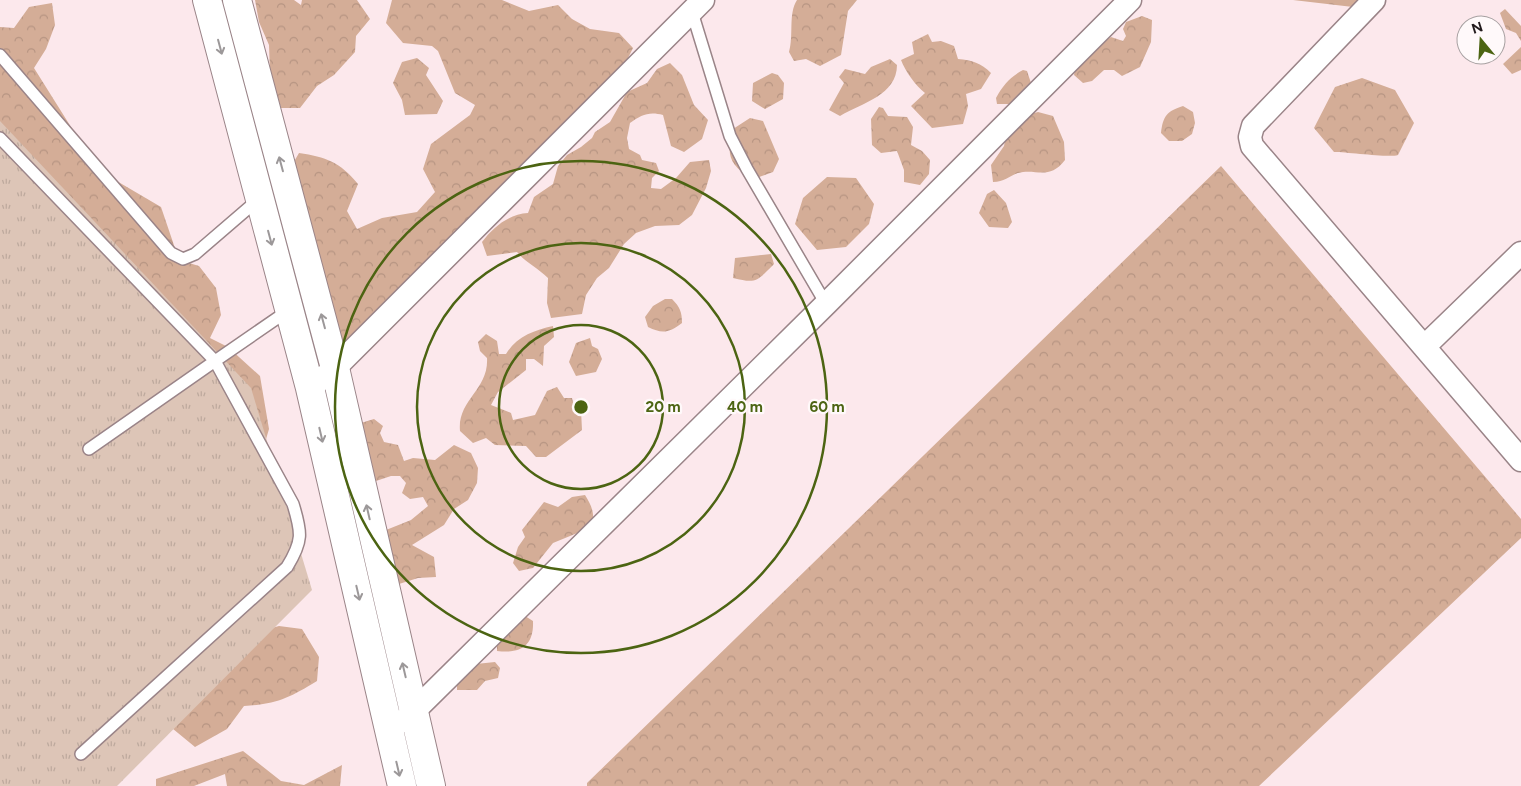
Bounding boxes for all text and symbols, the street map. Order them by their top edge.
north arrow [1456,15,1506,65]
text: N [1469,18,1485,38]
one-way arrow [216,39,225,55]
one-way arrow [276,156,285,172]
one-way arrow [266,230,276,246]
one-way arrow [317,313,327,329]
centre of rings [572,398,590,416]
text: 20 m [645,398,681,416]
text: 40 m [727,398,763,416]
text: 60 m [809,398,845,416]
one-way arrow [317,427,326,443]
one-way arrow [363,504,372,520]
one-way arrow [354,585,363,601]
one-way arrow [399,663,408,679]
one-way arrow [394,760,403,776]

